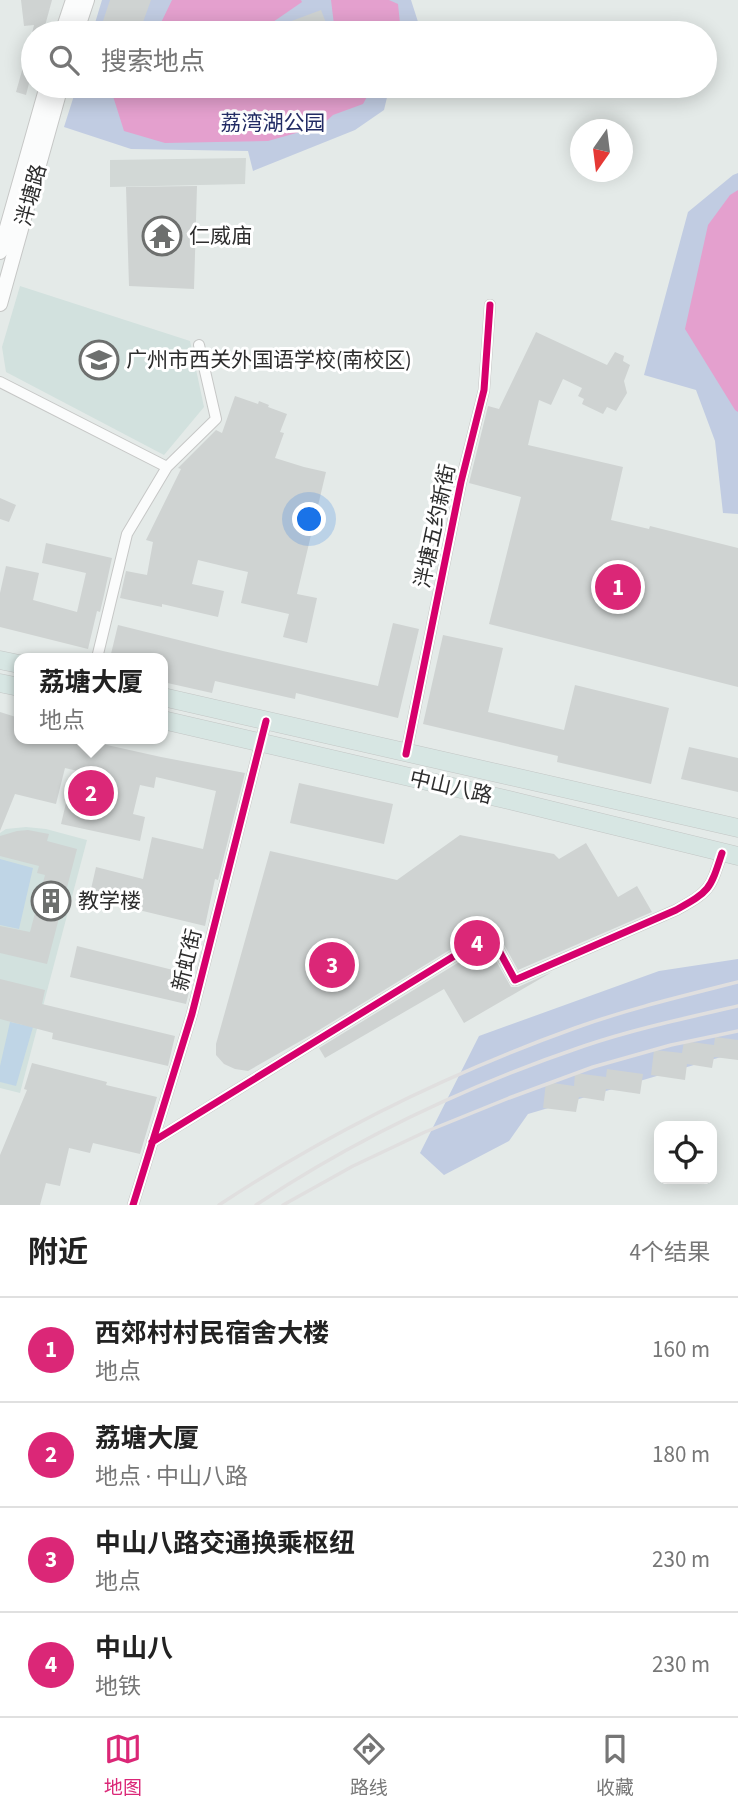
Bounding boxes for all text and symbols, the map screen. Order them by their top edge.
search box [21,21,717,98]
icon: search [45,41,83,79]
text: 搜索地点 [101,43,205,80]
park label: 荔湾湖公园 [221,108,326,138]
north arrow [570,119,633,182]
street label: 泮塘路 [8,161,54,229]
temple icon: 仁威庙 [141,215,183,257]
place label: 仁威庙 [189,221,252,251]
school or university icon: 广州市西关外国语学校(南校区) [78,339,120,381]
place label: 广州市西关外国语学校(南校区) [126,345,412,375]
street label: 泮塘五约新街 [407,461,463,591]
your location [292,502,326,536]
pin: 1 [595,561,641,613]
popup [14,653,168,744]
text: 荔塘大厦 [39,664,143,701]
text: 地点 [39,704,85,737]
street label: 中山八路 [407,763,495,811]
pin: 2 [68,767,114,819]
building icon: 教学楼 [30,880,72,922]
place label: 教学楼 [78,886,141,916]
pin: 4 [454,917,500,969]
street label: 新虹街 [165,926,209,994]
pin: 3 [309,939,355,991]
map controls [654,1121,717,1184]
button: locate [654,1121,717,1184]
text: 附近 [28,1231,88,1274]
text: 4个结果 [630,1236,710,1269]
text: 西郊村村民宿舍大楼 [95,1315,329,1352]
text: 1 [45,1333,57,1366]
text: 160 m [652,1333,710,1366]
text: 地点 [95,1355,141,1388]
text: 荔塘大厦 [95,1420,199,1457]
text: 2 [45,1438,57,1471]
text: 180 m [652,1438,710,1471]
text: 地点 · 中山八路 [95,1460,248,1493]
text: 中山八路交通换乘枢纽 [95,1525,355,1562]
text: 3 [45,1543,57,1576]
text: 230 m [652,1543,710,1576]
text: 地点 [95,1565,141,1598]
text: 中山八 [95,1630,173,1667]
text: 4 [45,1648,57,1681]
text: 230 m [652,1648,710,1681]
text: 地铁 [95,1670,141,1703]
tab: 地图 [104,1730,142,1802]
tab: 路线 [350,1730,388,1802]
tab: 收藏 [596,1730,634,1802]

